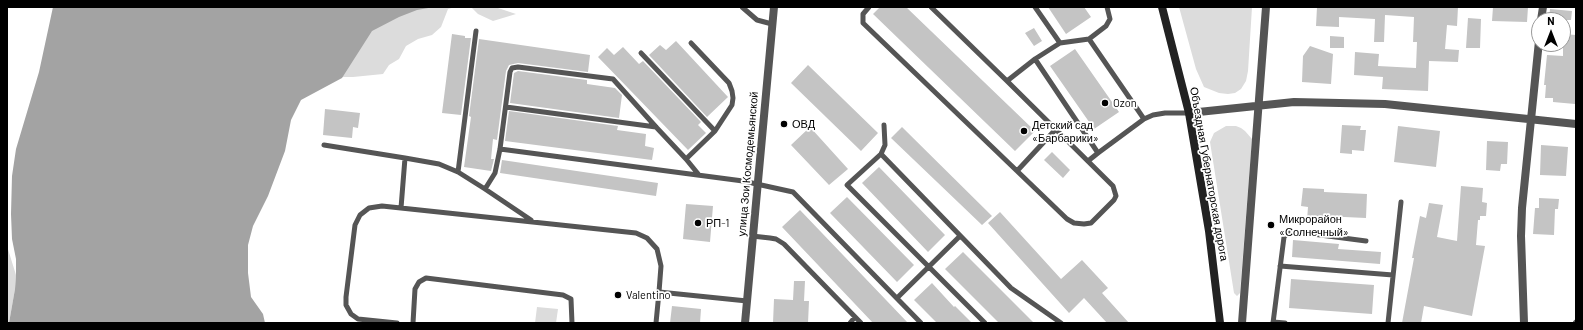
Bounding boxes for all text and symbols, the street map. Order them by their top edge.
north arrow [1531,12,1571,52]
text: N [1547,14,1555,27]
street label: Объездная Губернаторская дорога [1187,86,1231,262]
street label: улица Зои Космодемьянской [735,91,761,237]
place label: Ozon [1113,96,1137,110]
marker: Ozon [1100,98,1110,108]
place label: ОВД [792,117,815,131]
place label: Детский сад «Барбарики» [1032,118,1099,144]
marker: ОВД [779,119,789,129]
marker: Детский сад «Барбарики» [1019,126,1029,136]
place label: Микрорайон «Солнечный» [1279,212,1349,238]
place label: РП-1 [706,216,729,230]
marker: РП-1 [693,218,703,228]
marker: Микрорайон «Солнечный» [1266,220,1276,230]
place label: Valentino [626,288,671,302]
marker: Valentino [613,290,623,300]

